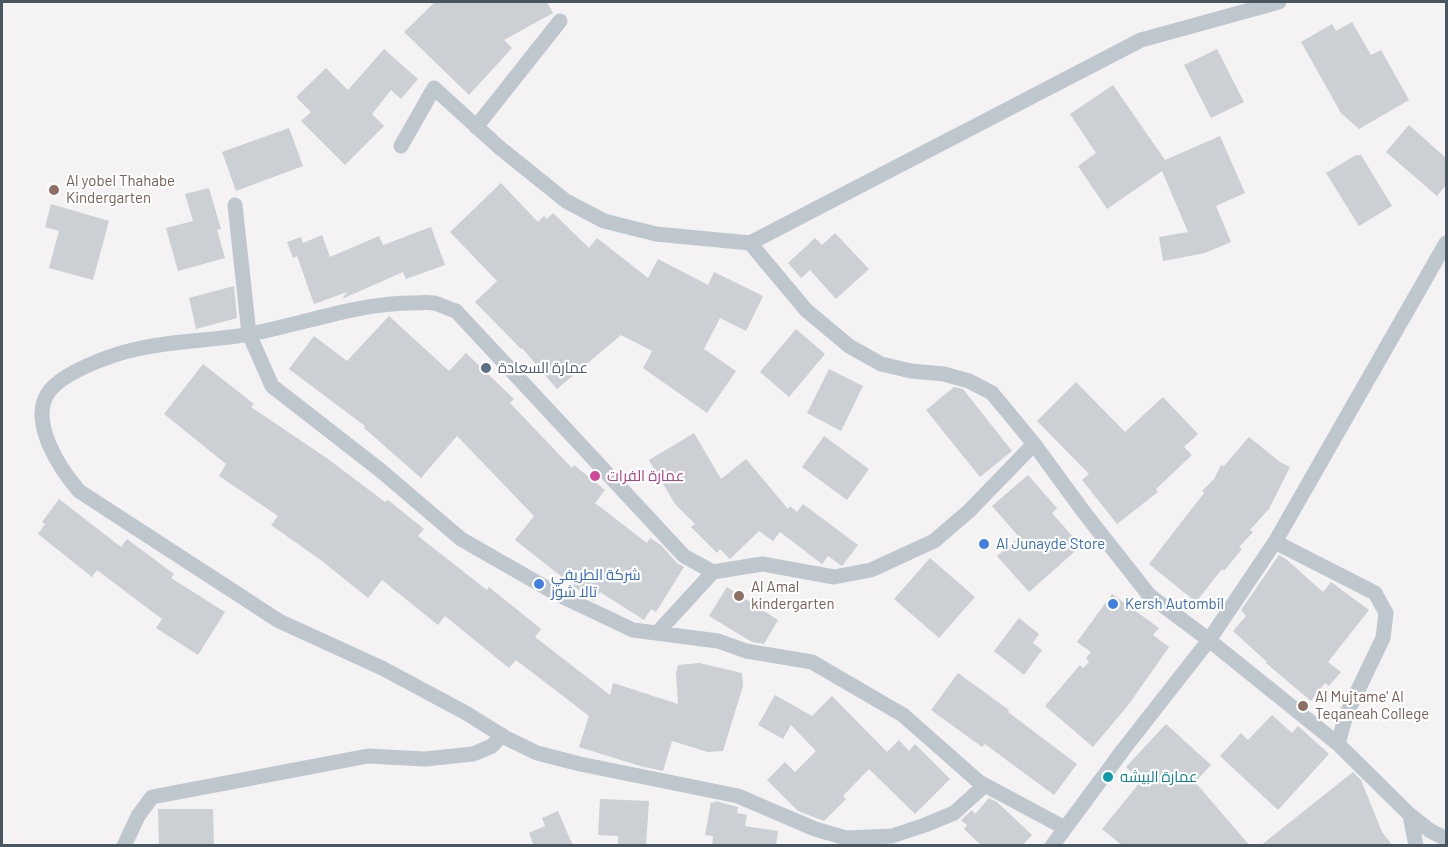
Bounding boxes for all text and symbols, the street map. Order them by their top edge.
place label: Al yobel Thahabe Kindergarten [66,171,175,206]
marker: Al yobel Thahabe Kindergarten [47,183,61,197]
place label: عمارة السعادة [498,358,588,377]
marker: عمارة السعادة [479,361,493,375]
place label: عمارة الفرات [607,466,684,485]
marker: عمارة الفرات [588,469,602,483]
place label: Al Junayde Store [996,534,1105,552]
marker: Al Junayde Store [977,537,991,551]
place label: شركة الطريفي تالا شوز [550,565,641,601]
marker: شركة الطريفي تالا شوز [532,577,546,591]
place label: Al Amal kindergarten [751,577,834,612]
marker: Al Amal kindergarten [732,589,746,603]
place label: Kersh Autombil [1125,594,1224,612]
marker: Kersh Autombil [1106,597,1120,611]
place label: Al Mujtame' Al Teqaneah College [1315,687,1429,722]
marker: Al Mujtame' Al Teqaneah College [1296,699,1310,713]
place label: عمارة البيشه [1120,767,1198,786]
marker: عمارة البيشه [1101,770,1115,784]

